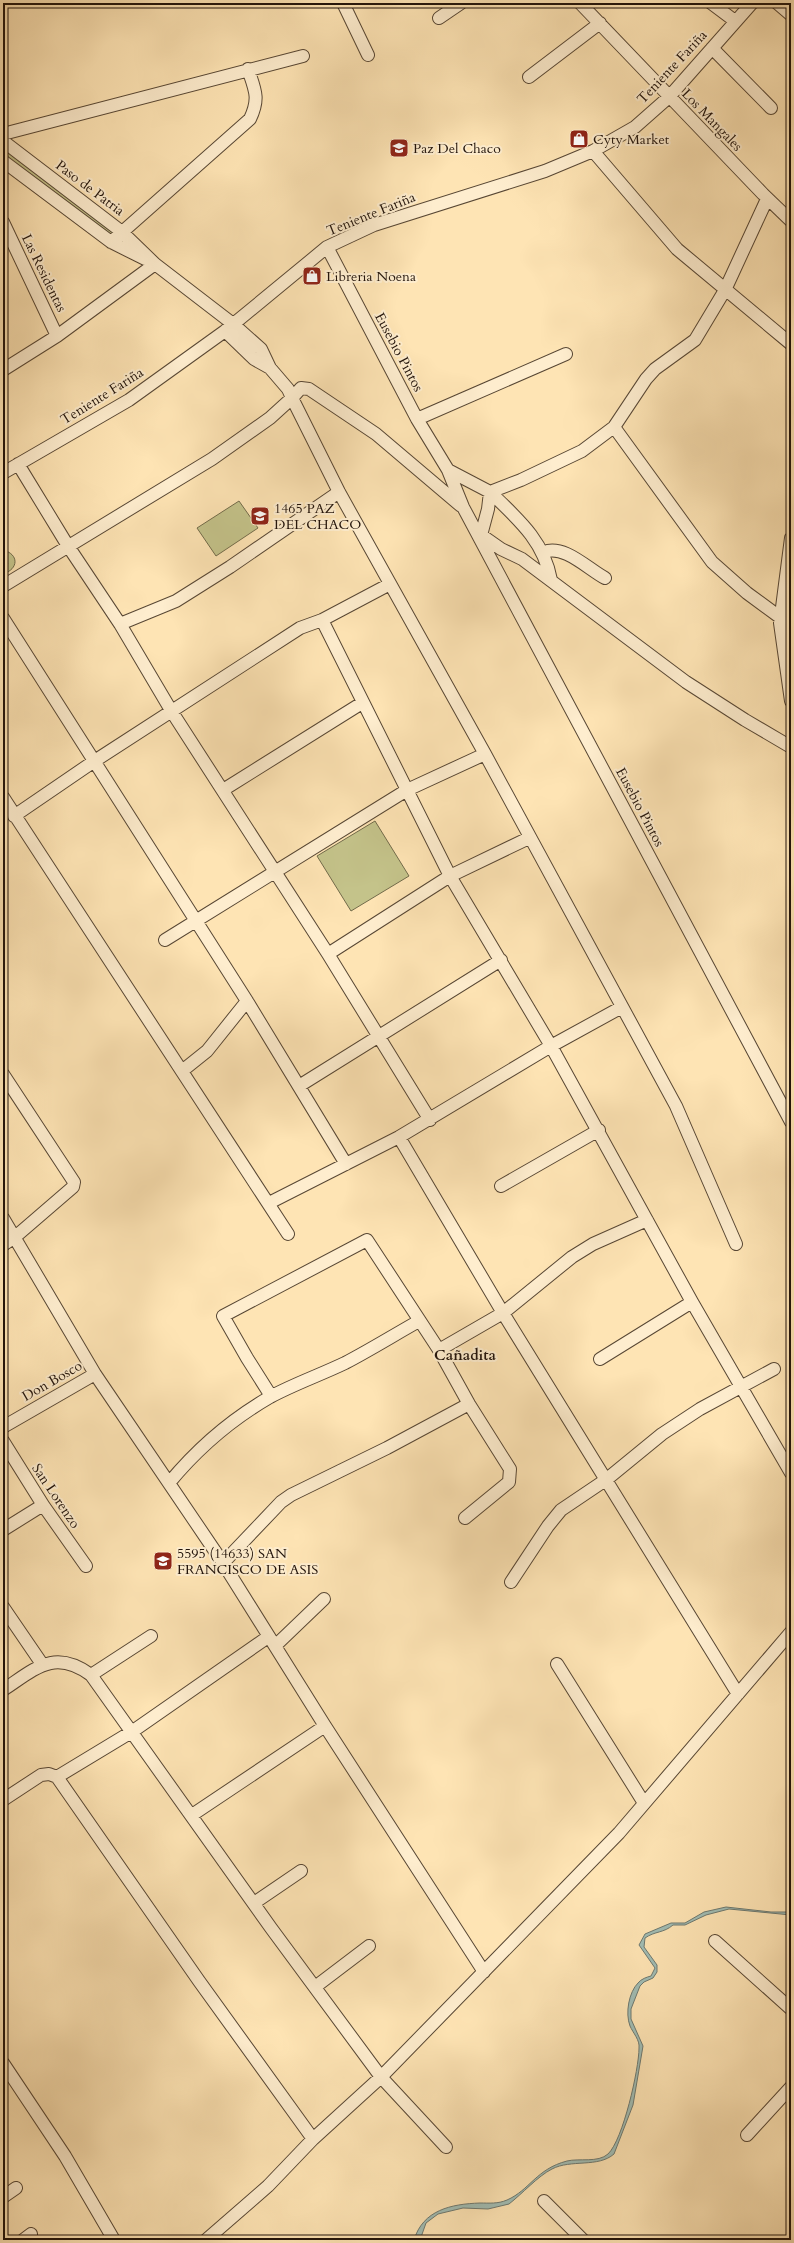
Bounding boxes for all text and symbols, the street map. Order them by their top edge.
street label: Teniente Fariña [633,26,711,108]
street label: Los Mangales [677,85,747,156]
shop icon: Cyty Market [568,128,590,150]
place label: Cyty Market [593,130,670,149]
school or university icon: Paz Del Chaco [388,137,410,159]
place label: Paz Del Chaco [413,139,501,158]
street label: Paso de Patria [52,156,128,220]
street label: Teniente Fariña [324,188,418,240]
street label: Las Residentas [17,231,71,315]
shop icon: Libreria Noena [301,265,323,287]
place label: Libreria Noena [326,267,416,286]
street label: Eusebio Pintos [370,309,428,395]
street label: Teniente Fariña [57,363,147,429]
place label: 1465 PAZ DEL CHACO [274,499,361,534]
school or university icon: 1465 PAZ DEL CHACO [249,505,271,527]
street label: Eusebio Pintos [611,764,669,850]
district label: Cañadita [434,1345,496,1365]
street label: Don Bosco [19,1356,86,1406]
street label: San Lorenzo [27,1460,85,1532]
place label: 5595 (14633) SAN FRANCISCO DE ASIS [177,1544,318,1579]
school or university icon: 5595 (14633) SAN FRANCISCO DE ASIS [152,1550,174,1572]

